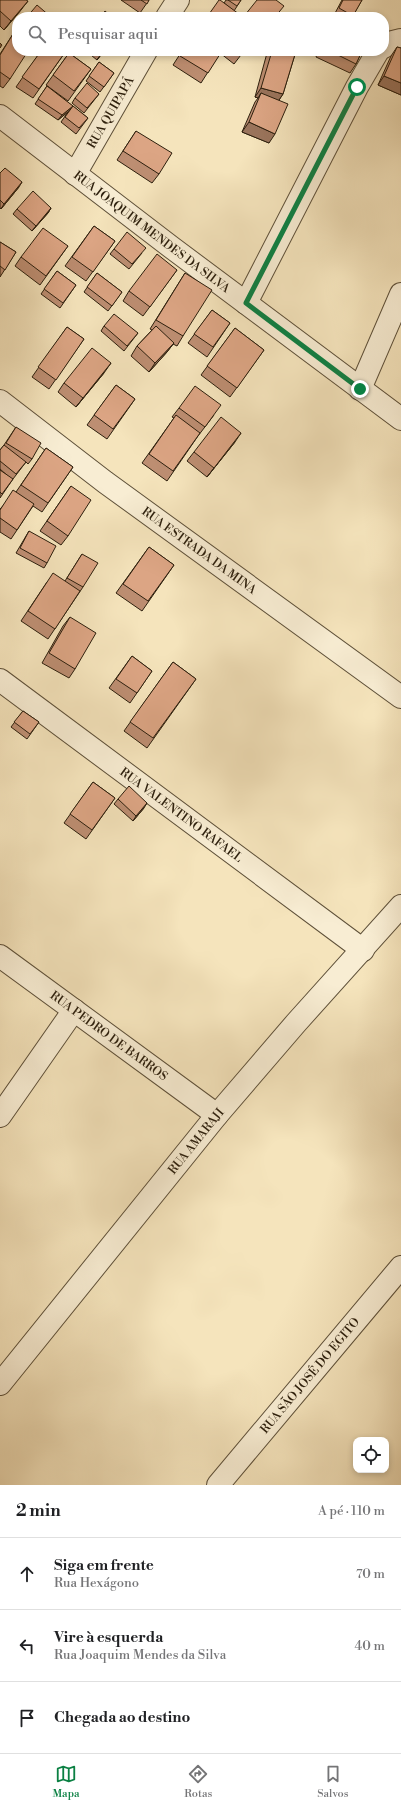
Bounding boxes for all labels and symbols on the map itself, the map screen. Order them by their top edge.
street label: RUA QUIPAPÁ [84,72,137,151]
route start [348,78,366,96]
street label: RUA JOAQUIM MENDES DA SILVA [71,168,234,297]
route end [351,380,369,398]
street label: RUA ESTRADA DA MINA [139,504,260,598]
street label: RUA VALENTINO RAFAEL [117,764,246,865]
street label: RUA PEDRO DE BARROS [47,988,171,1084]
street label: RUA AMARAJI [165,1105,227,1177]
street label: RUA SÃO JOSÉ DO EGITO [257,1314,363,1436]

